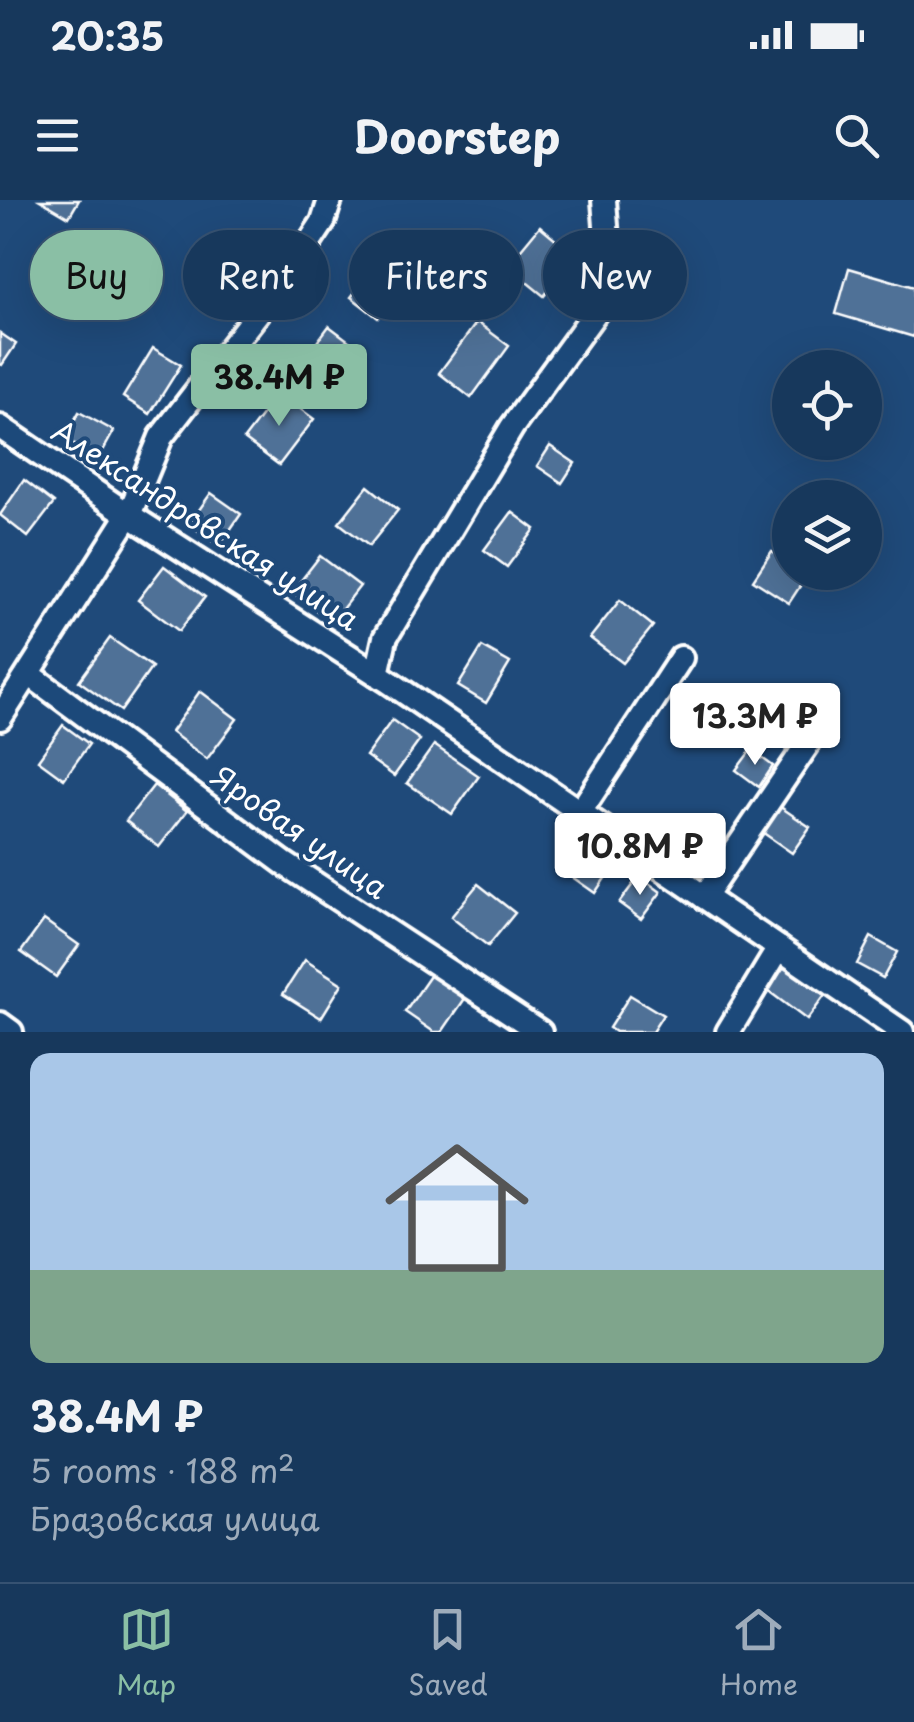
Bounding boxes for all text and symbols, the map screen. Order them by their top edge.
text: 20:35 [50,7,165,64]
text: Doorstep [354,101,560,169]
icon: menu [30,108,85,163]
icon: search [829,108,884,163]
chip: Buy [30,230,163,320]
chip: Rent [183,230,329,320]
chip: Filters [349,230,523,320]
chip: New [543,230,687,320]
pin: 38.4M ₽ [187,344,371,429]
map controls [772,350,882,590]
button: locate [772,350,882,460]
text: 38.4M ₽ [213,352,345,400]
street label: Александровская улица [44,407,369,640]
button: layers [772,480,882,590]
pin: 13.3M ₽ [663,683,847,768]
text: 13.3M ₽ [692,691,818,739]
street label: Яровая улица [203,753,398,909]
pin: 10.8M ₽ [548,813,732,898]
text: 10.8M ₽ [577,821,703,869]
icon: home [367,1118,547,1298]
text: 38.4M ₽ [30,1383,203,1446]
text: 5 rooms · 188 m² [30,1446,295,1494]
text: Бразовская улица [30,1494,320,1542]
tab: Map [116,1602,176,1705]
tab: Saved [408,1602,488,1705]
tab: Home [720,1602,798,1705]

